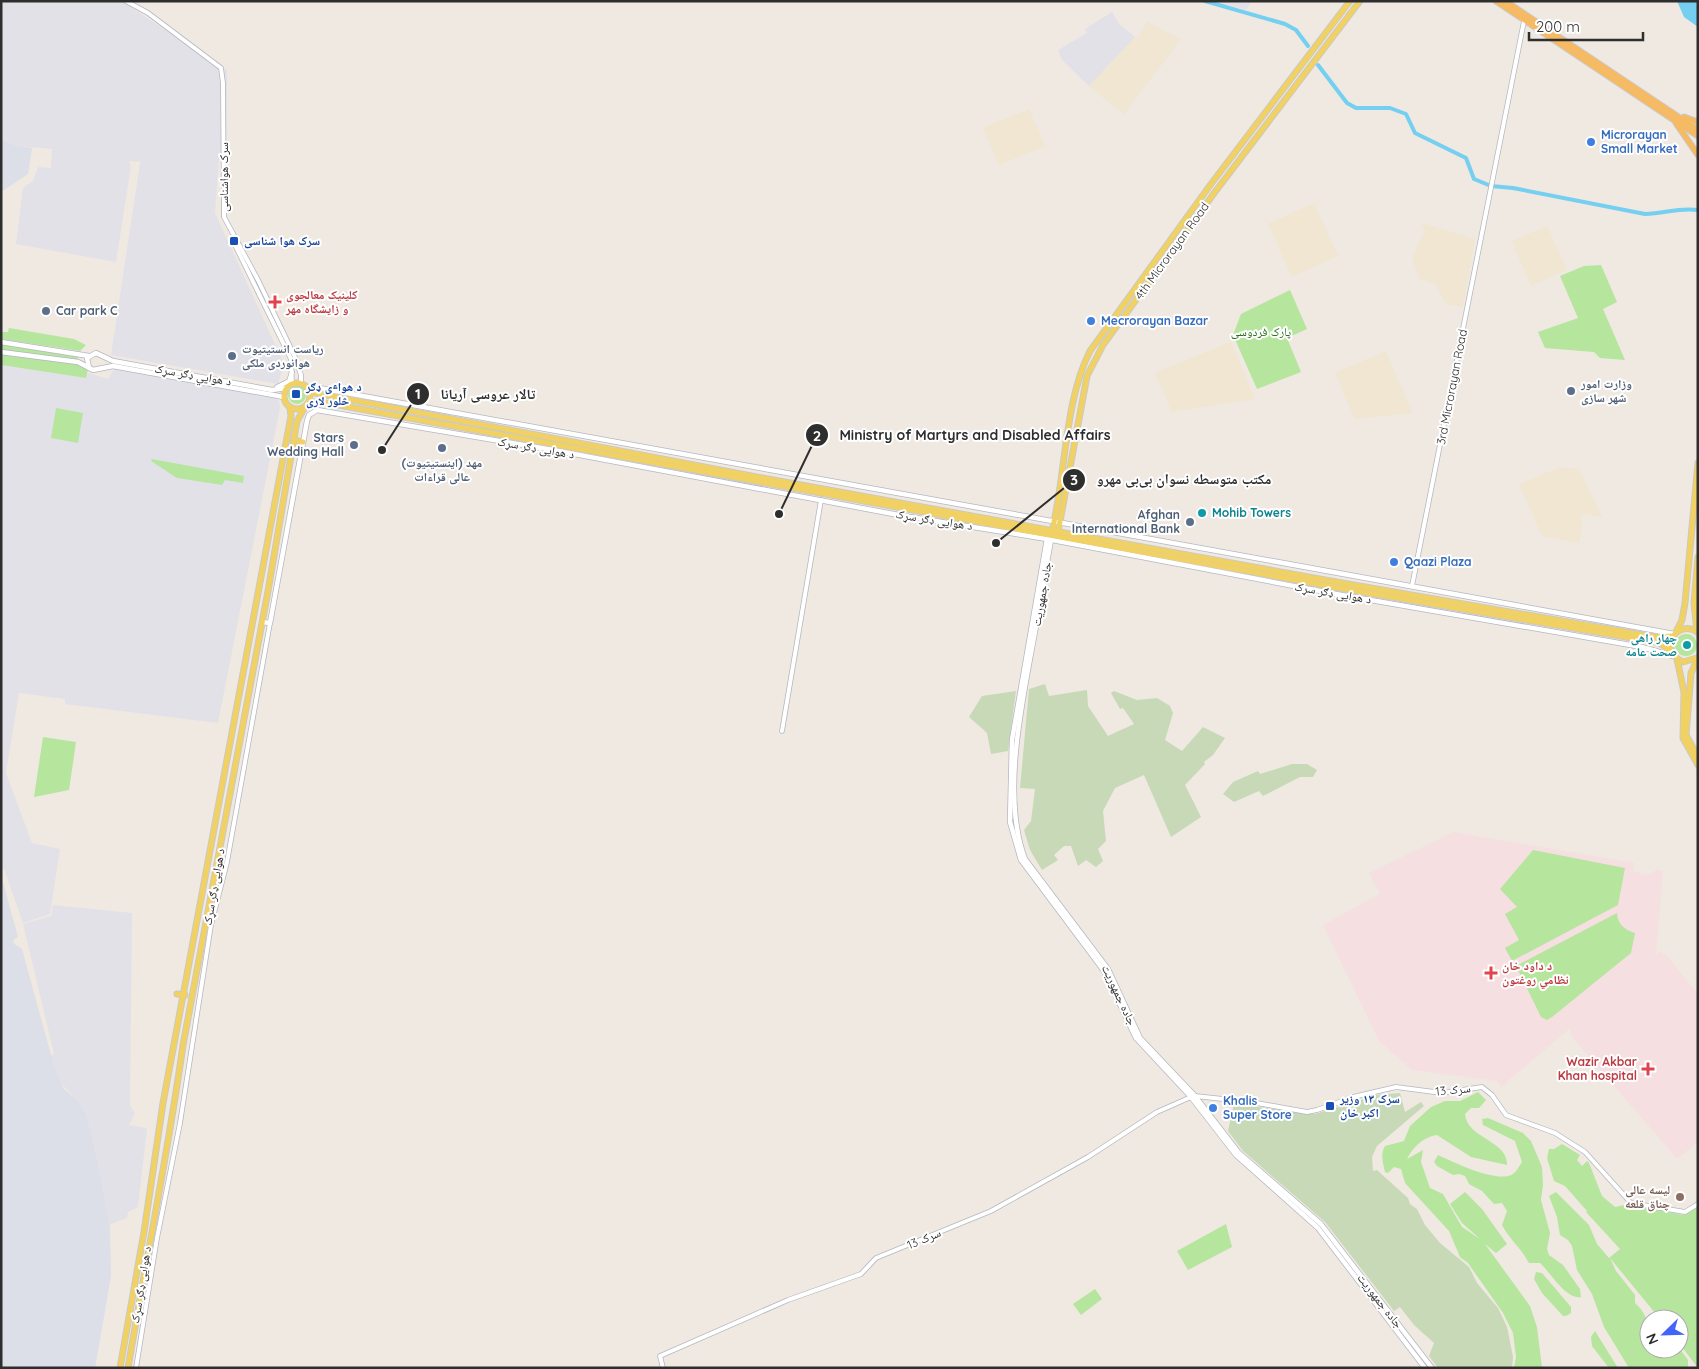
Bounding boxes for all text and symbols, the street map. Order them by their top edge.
scale bar [1529,10,1643,42]
text: 200 m [1536,17,1580,36]
place label: Microrayan Small Market [1601,127,1678,156]
marker: Microrayan Small Market [1585,136,1597,148]
street label: سرک هواشناسی [216,142,231,212]
street label: 4th Microrayan Road [1131,199,1212,302]
place label: سرک هوا شناسی [244,233,320,249]
marker: سرک هوا شناسی [228,235,240,247]
place label: کلینیک معالجوی و زایشگاه مهر [285,287,358,316]
marker: کلینیک معالجوی و زایشگاه مهر [268,295,282,309]
place label: Car park C [56,303,118,318]
marker: Car park C [40,305,52,317]
place label: Mecrorayan Bazar [1101,313,1208,328]
marker: Mecrorayan Bazar [1085,315,1097,327]
park label: پارک فردوسی [1231,324,1292,339]
street label: 3rd Microrayan Road [1433,328,1470,446]
place label: ریاست انستیتیوت هوانوردی ملکی [242,341,324,371]
marker: ریاست انستیتیوت هوانوردی ملکی [226,350,238,362]
street label: د هوايي ډګر سړک [153,360,233,392]
place label: وزارت امور شهر سازی [1580,376,1632,406]
place label: د هواٸ ډګر څلور لارى [305,379,362,409]
callout: تالار عروسی آریانا [405,380,545,409]
text: 1 [415,384,421,403]
text: تالار عروسی آریانا [441,385,536,403]
marker: وزارت امور شهر سازی [1565,385,1577,397]
marker: د هواٸ ډګر څلور لارى [290,388,302,400]
callout: Ministry of Martyrs and Disabled Affairs [804,421,1120,450]
text: 2 [813,426,821,445]
text: Ministry of Martyrs and Disabled Affairs [839,426,1111,444]
place label: Stars Wedding Hall [267,430,344,459]
street label: د هوایی ډګر سړک [496,433,576,462]
marker: Stars Wedding Hall [348,439,360,451]
marker: مهد (اینستیتیوت) عالی قراءات [436,442,448,454]
place label: مهد (اینستیتیوت) عالی قراءات [402,455,483,485]
callout: مکتب متوسطه نسوان بی‌بی مهرو [1062,465,1282,494]
text: 3 [1070,470,1078,489]
text: مکتب متوسطه نسوان بی‌بی مهرو [1097,470,1271,488]
place label: Mohib Towers [1212,505,1291,520]
street label: د هوایی ډګر سړک [894,506,974,534]
place label: Afghan International Bank [1072,507,1180,536]
marker: Mohib Towers [1196,507,1208,519]
marker: Afghan International Bank [1184,516,1196,528]
place label: Qaazi Plaza [1404,554,1472,569]
marker: Qaazi Plaza [1388,556,1400,568]
street label: جاده جمهوریت [1028,560,1055,627]
street label: د هوایی ډګر سړک [1293,578,1373,607]
place label: چهار راهی صحت عامه [1625,630,1677,659]
marker: چهار راهی صحت عامه [1681,639,1693,651]
street label: د هوایی ډګر سړک [199,847,228,927]
place label: د داود خان نظامي روغتون [1502,958,1569,990]
street label: جاده جمهوریت [1099,962,1140,1028]
marker: د داود خان نظامي روغتون [1484,966,1498,980]
place label: Wazir Akbar Khan hospital [1558,1054,1637,1083]
marker: Wazir Akbar Khan hospital [1641,1062,1655,1076]
street label: سرک 13 [1435,1080,1471,1099]
place label: سرک ۱۳ وزیر اکبر خان [1339,1091,1400,1121]
place label: Khalis Super Store [1223,1093,1292,1122]
marker: سرک ۱۳ وزیر اکبر خان [1324,1100,1336,1112]
marker: Khalis Super Store [1207,1102,1219,1114]
place label: لیسه عالی چناق قلعه [1625,1182,1670,1212]
marker: لیسه عالی چناق قلعه [1674,1191,1686,1203]
street label: سرک 13 [905,1225,943,1252]
street label: د هوایی ډګر سړک [127,1245,155,1325]
street label: جاده جمهوریت [1354,1270,1407,1331]
north arrow [1639,1309,1689,1359]
text: N [1642,1331,1662,1347]

